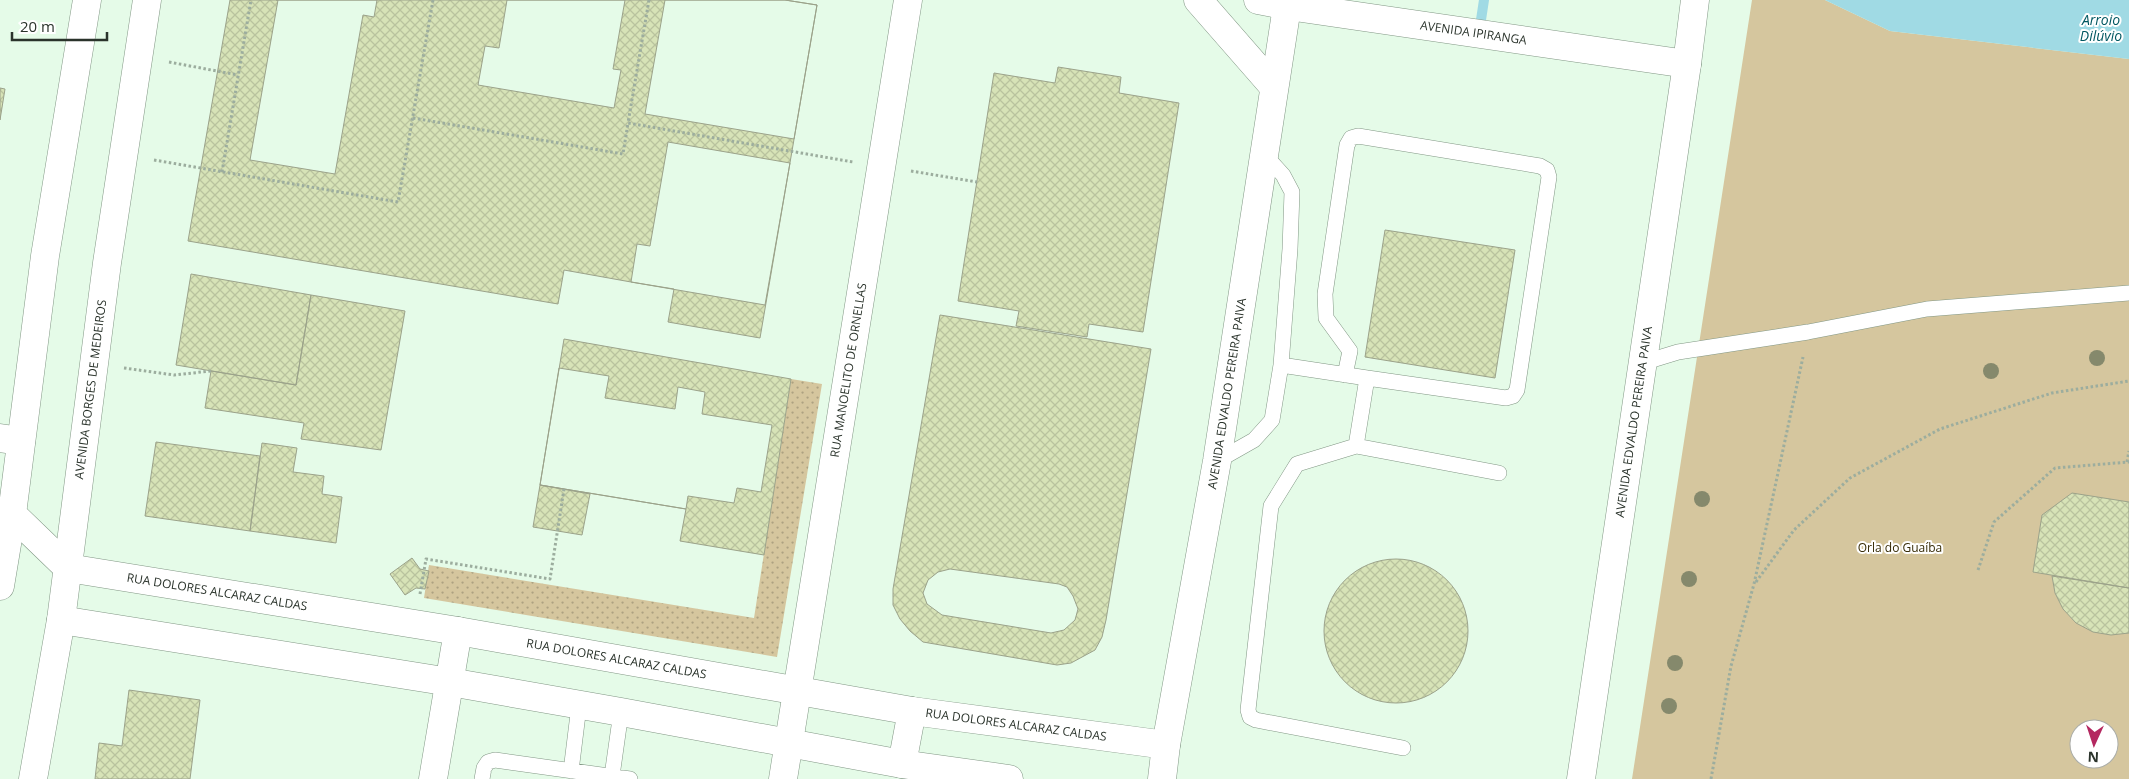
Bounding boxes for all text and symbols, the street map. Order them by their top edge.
scale bar [12,10,108,42]
water label: Arroio Dilúvio [2080,10,2122,45]
text: 20 m [20,16,55,36]
street label: AVENIDA IPIRANGA [1419,16,1528,49]
street label: RUA MANOELITO DE ORNELLAS [826,282,870,459]
street label: AVENIDA EDVALDO PEREIRA PAIVA [1203,296,1250,490]
street label: AVENIDA BORGES DE MEDEIROS [70,298,110,480]
street label: AVENIDA EDVALDO PEREIRA PAIVA [1611,325,1656,519]
park label: Orla do Guaíba [1858,539,1942,556]
street label: RUA DOLORES ALCARAZ CALDAS [126,569,309,615]
street label: RUA DOLORES ALCARAZ CALDAS [525,634,708,683]
street label: RUA DOLORES ALCARAZ CALDAS [924,704,1108,745]
north arrow [2069,719,2119,769]
text: N [2087,748,2099,767]

